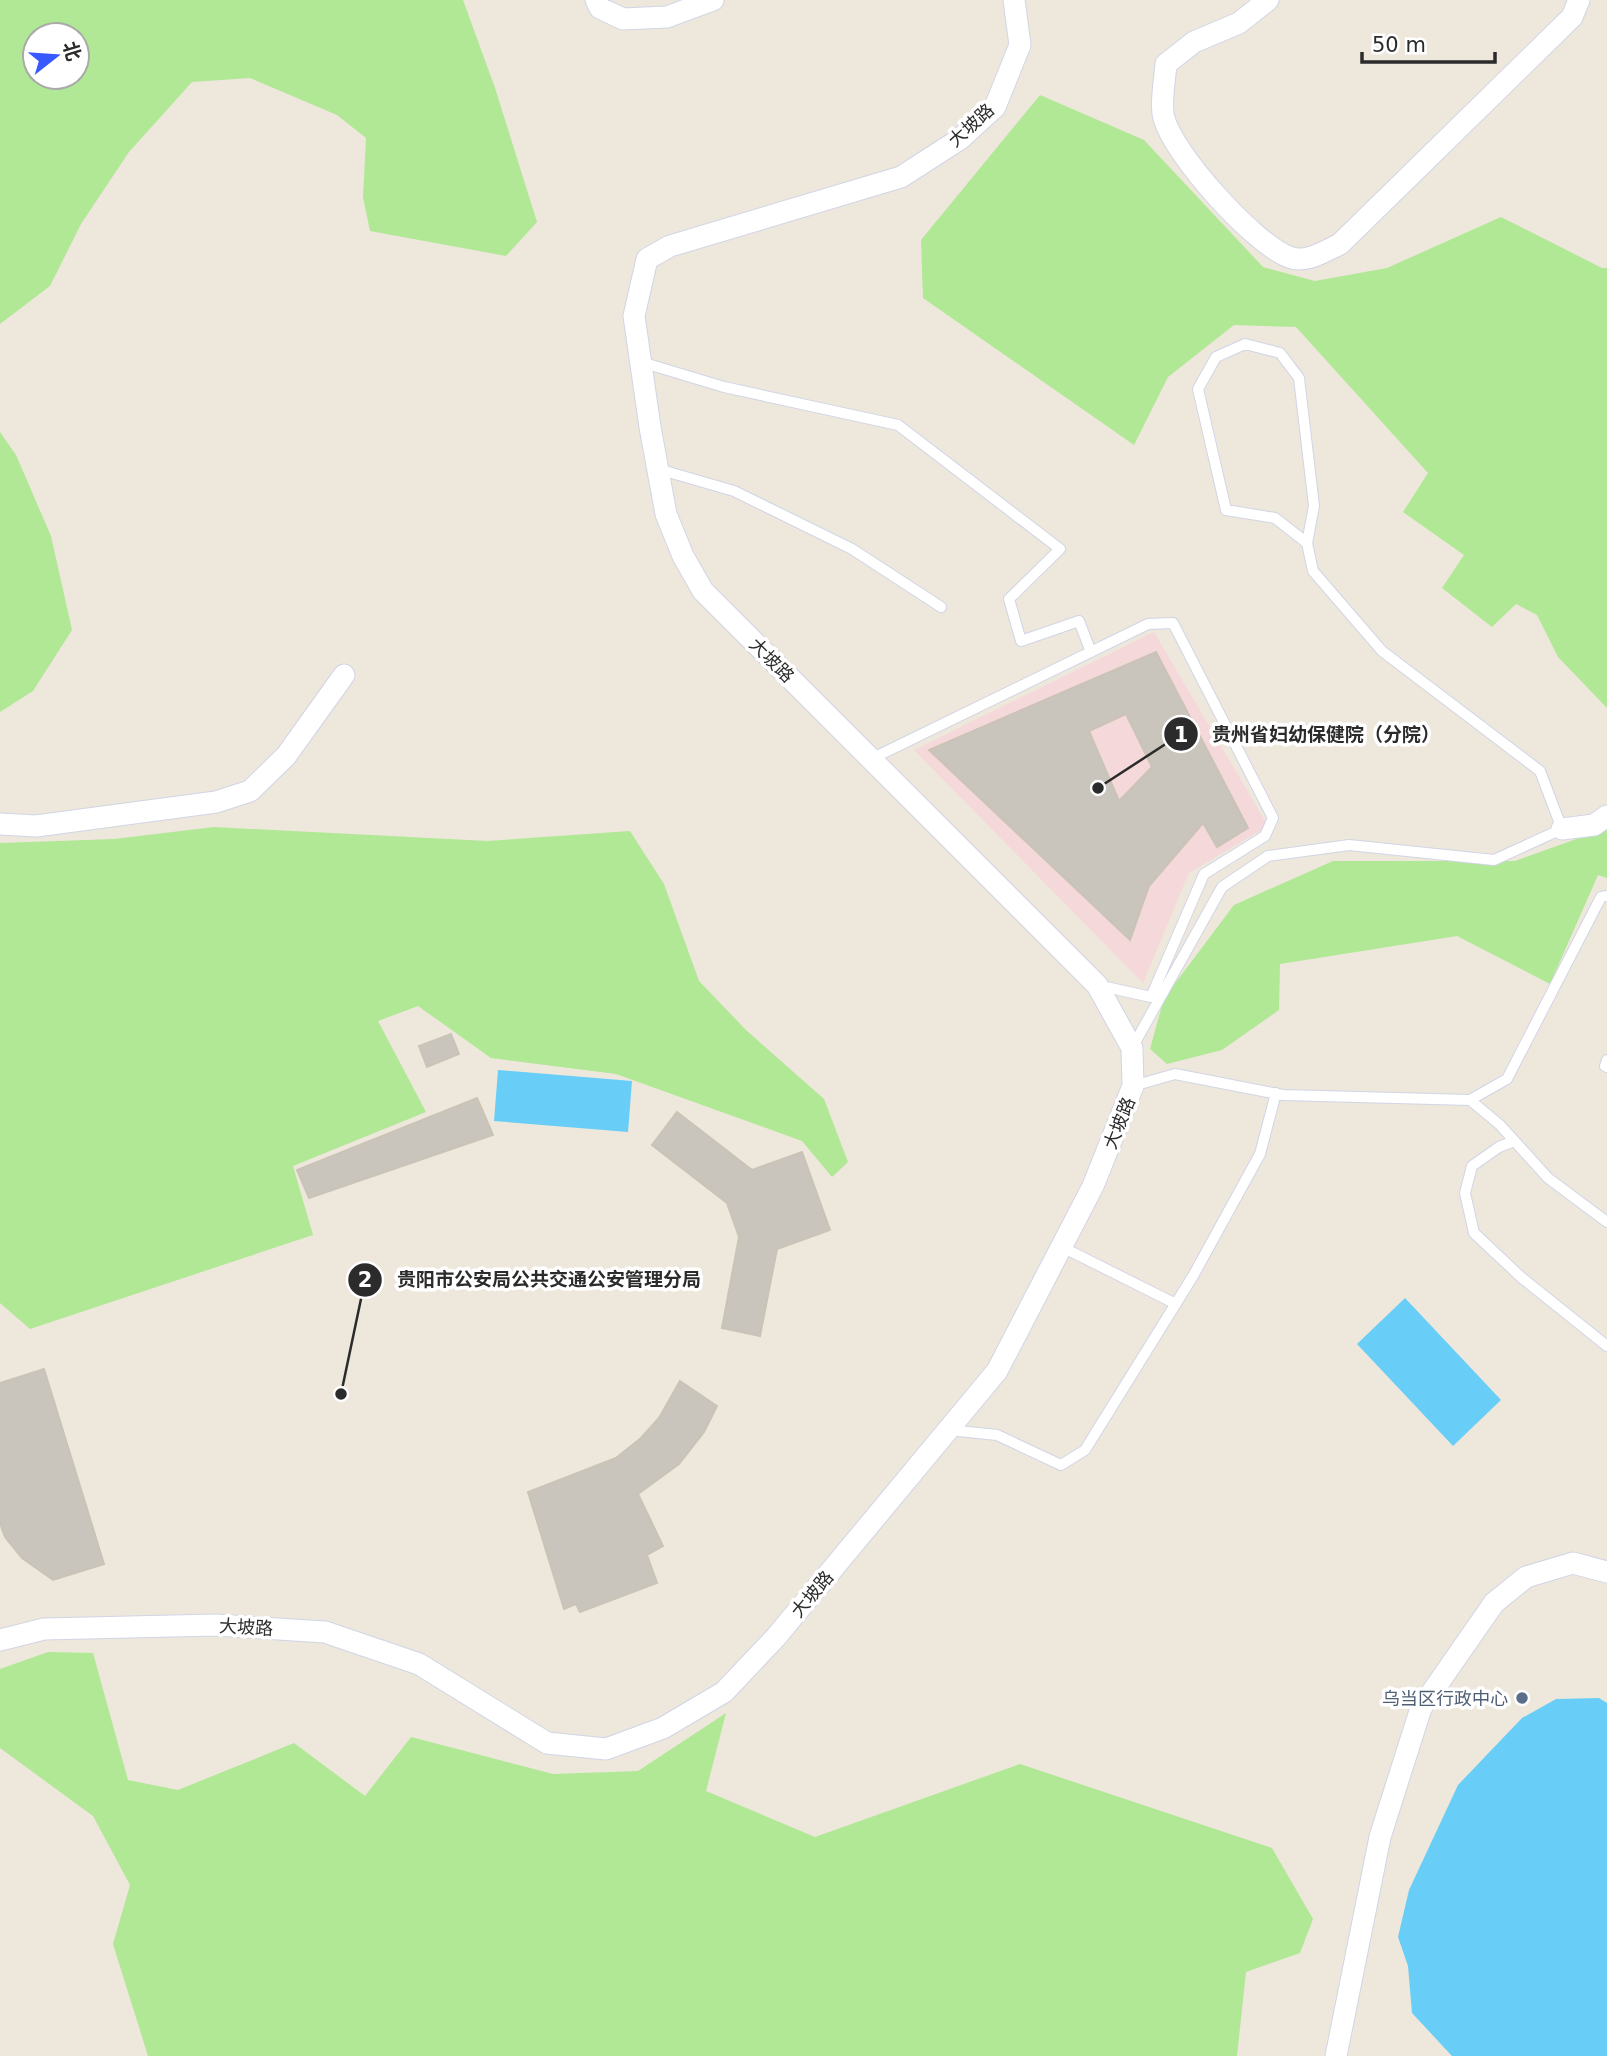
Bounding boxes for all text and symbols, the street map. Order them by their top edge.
north arrow [21,21,91,91]
scale bar [1362,21,1495,65]
text: 50 m [1372,33,1426,57]
text: 北 [59,39,86,63]
street label: 大坡路 [944,99,998,151]
street label: 大坡路 [745,633,799,687]
callout: 贵州省妇幼保健院（分院） [1163,714,1454,754]
text: 1 [1174,723,1188,747]
text: 贵州省妇幼保健院（分院） [1212,723,1440,745]
street label: 大坡路 [1099,1094,1139,1152]
callout: 贵阳市公安局公共交通公安管理分局 [348,1260,715,1300]
text: 2 [358,1268,372,1292]
text: 贵阳市公安局公共交通公安管理分局 [397,1268,701,1290]
street label: 大坡路 [787,1567,837,1621]
street label: 大坡路 [218,1615,274,1639]
place label: 乌当区行政中心 [1382,1688,1508,1709]
marker: 乌当区行政中心 [1514,1690,1530,1706]

